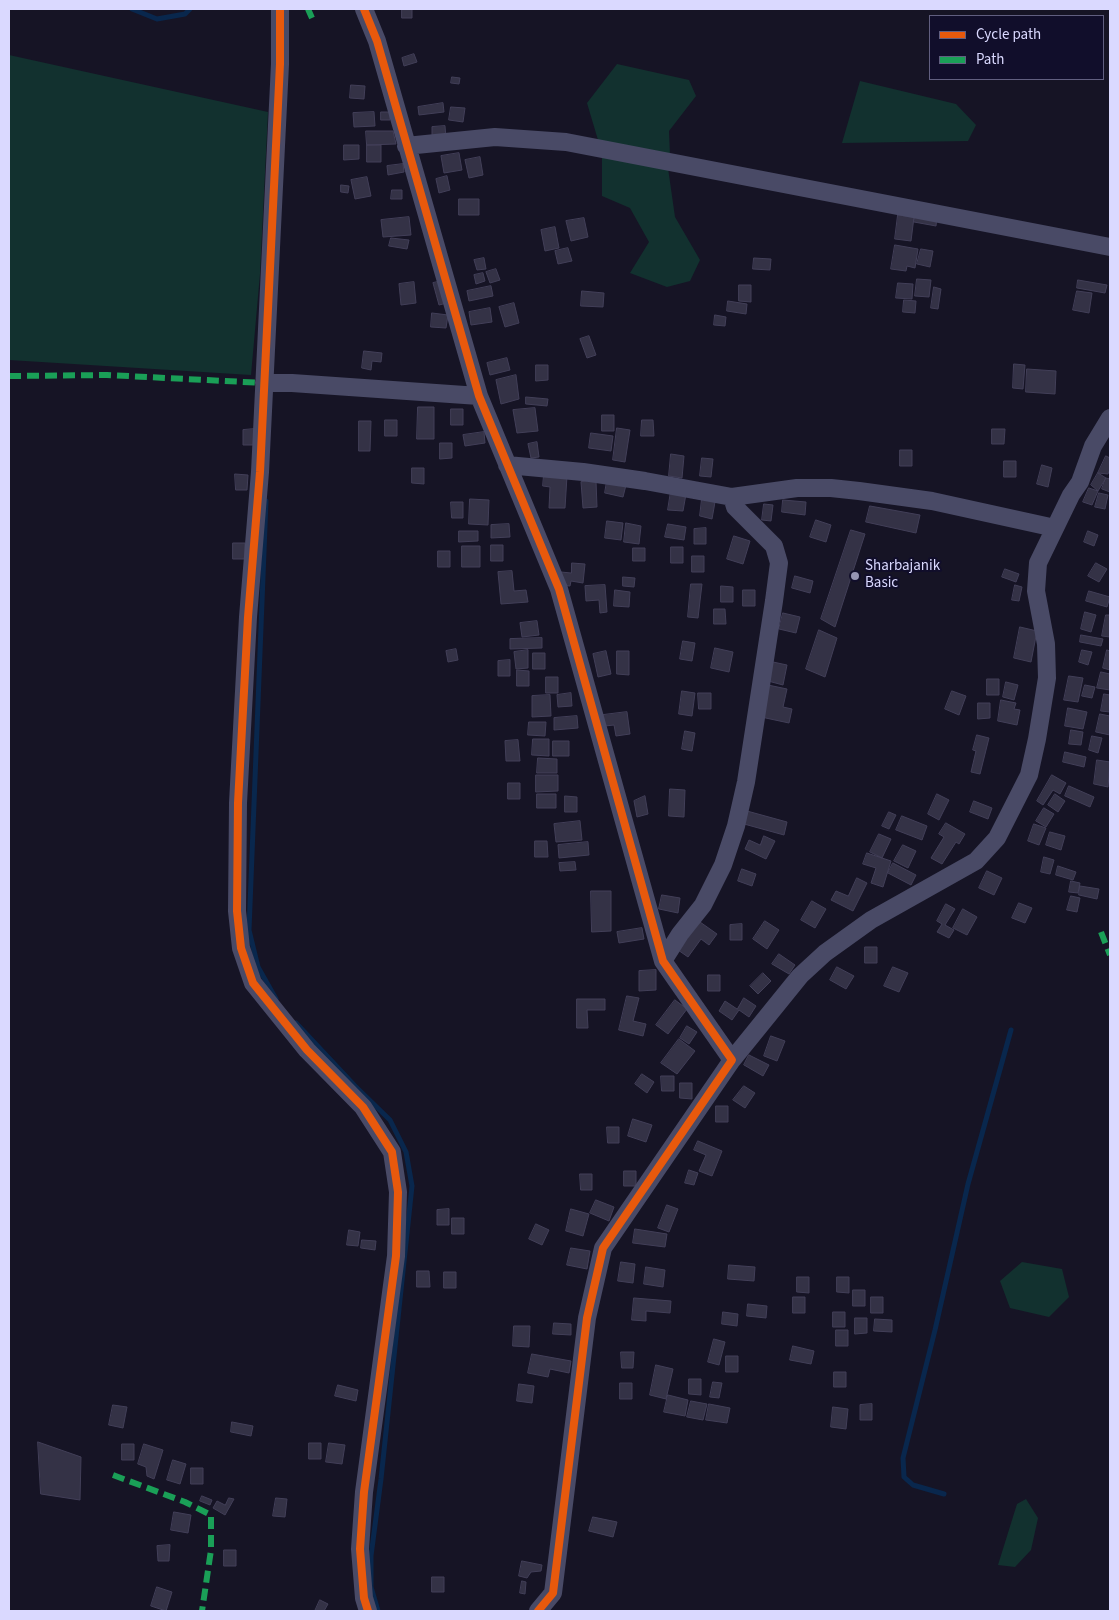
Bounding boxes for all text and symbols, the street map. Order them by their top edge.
legend [929,15,1104,80]
text: Cycle path [976,24,1041,45]
text: Path [976,49,1004,70]
place label: Sharbajanik Basic [865,558,940,593]
marker: Sharbajanik Basic [849,570,861,582]

